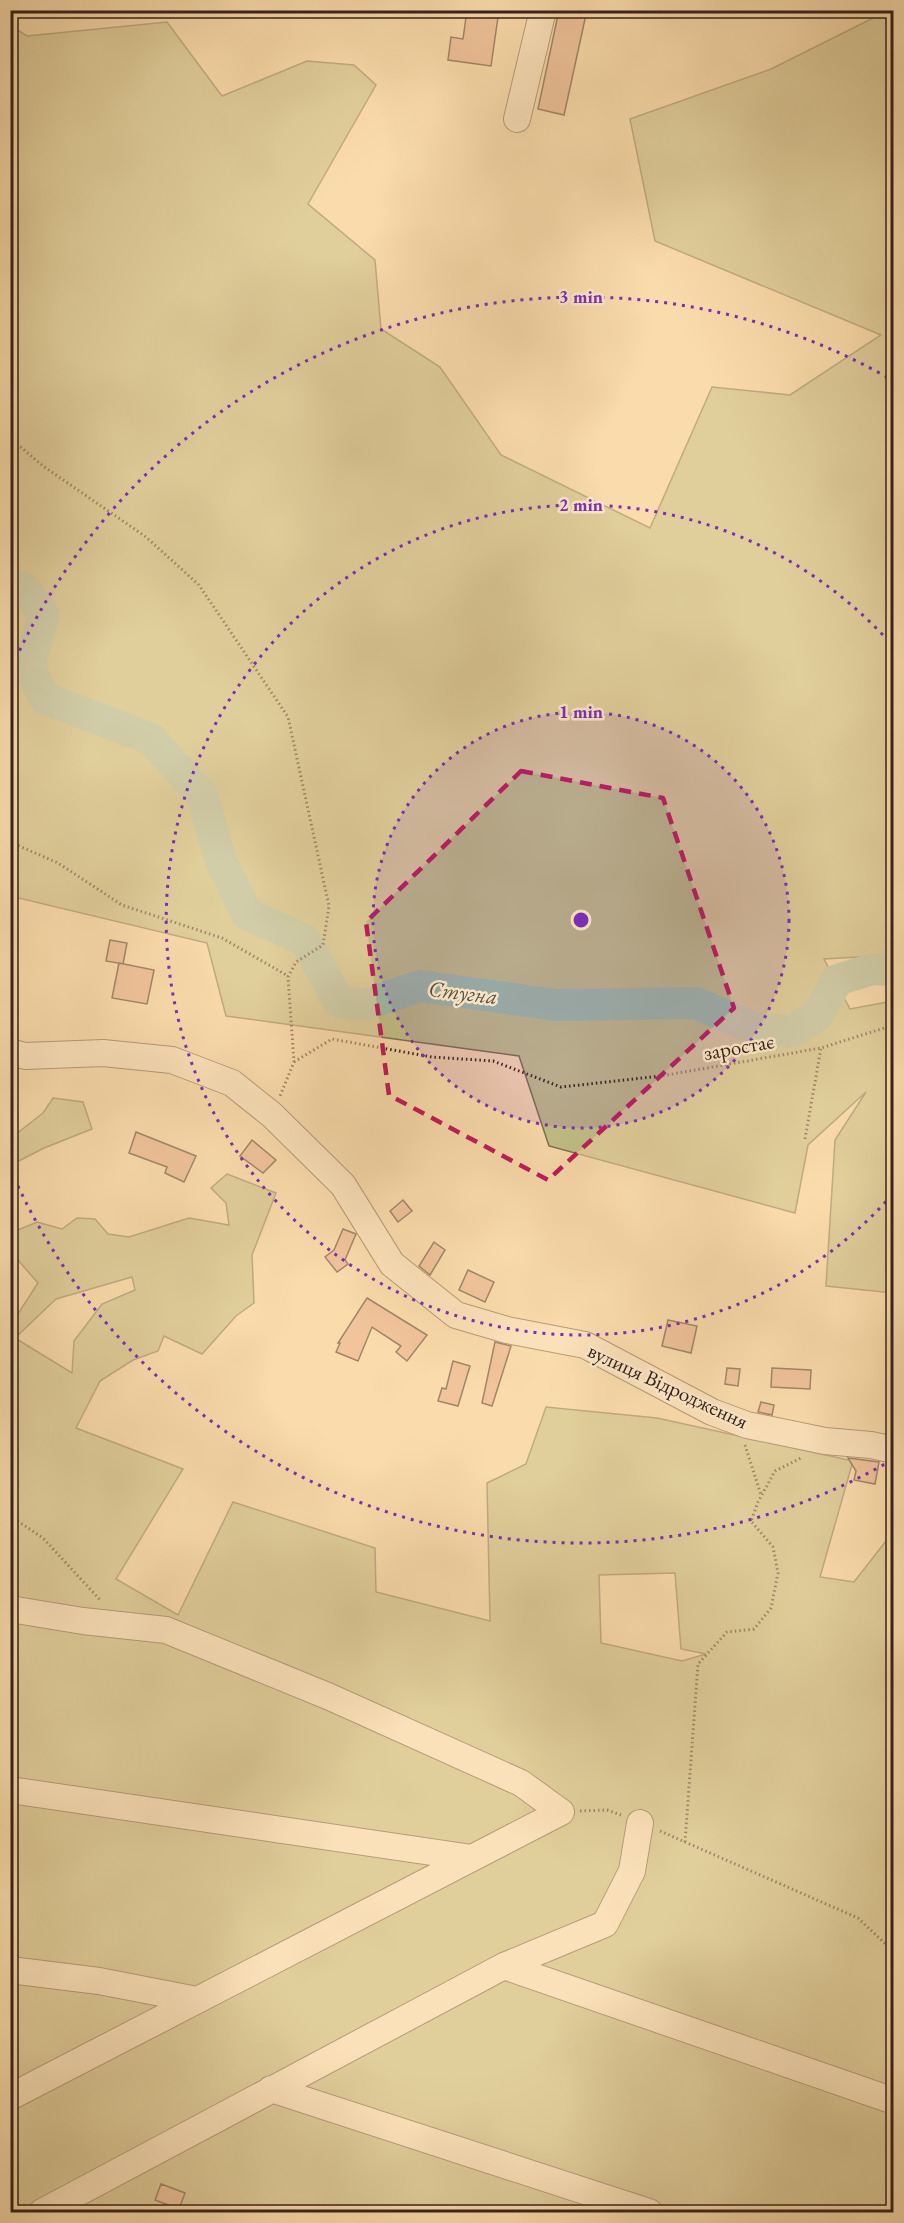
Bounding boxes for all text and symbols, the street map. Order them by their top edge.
text: 3 min [559,285,603,308]
text: 2 min [559,493,603,516]
text: 1 min [559,700,603,723]
centre of rings [571,910,591,930]
water label: Стугна [427,974,499,1011]
street label: заростає [701,1027,777,1066]
street label: вулиця Відродження [584,1337,753,1435]

